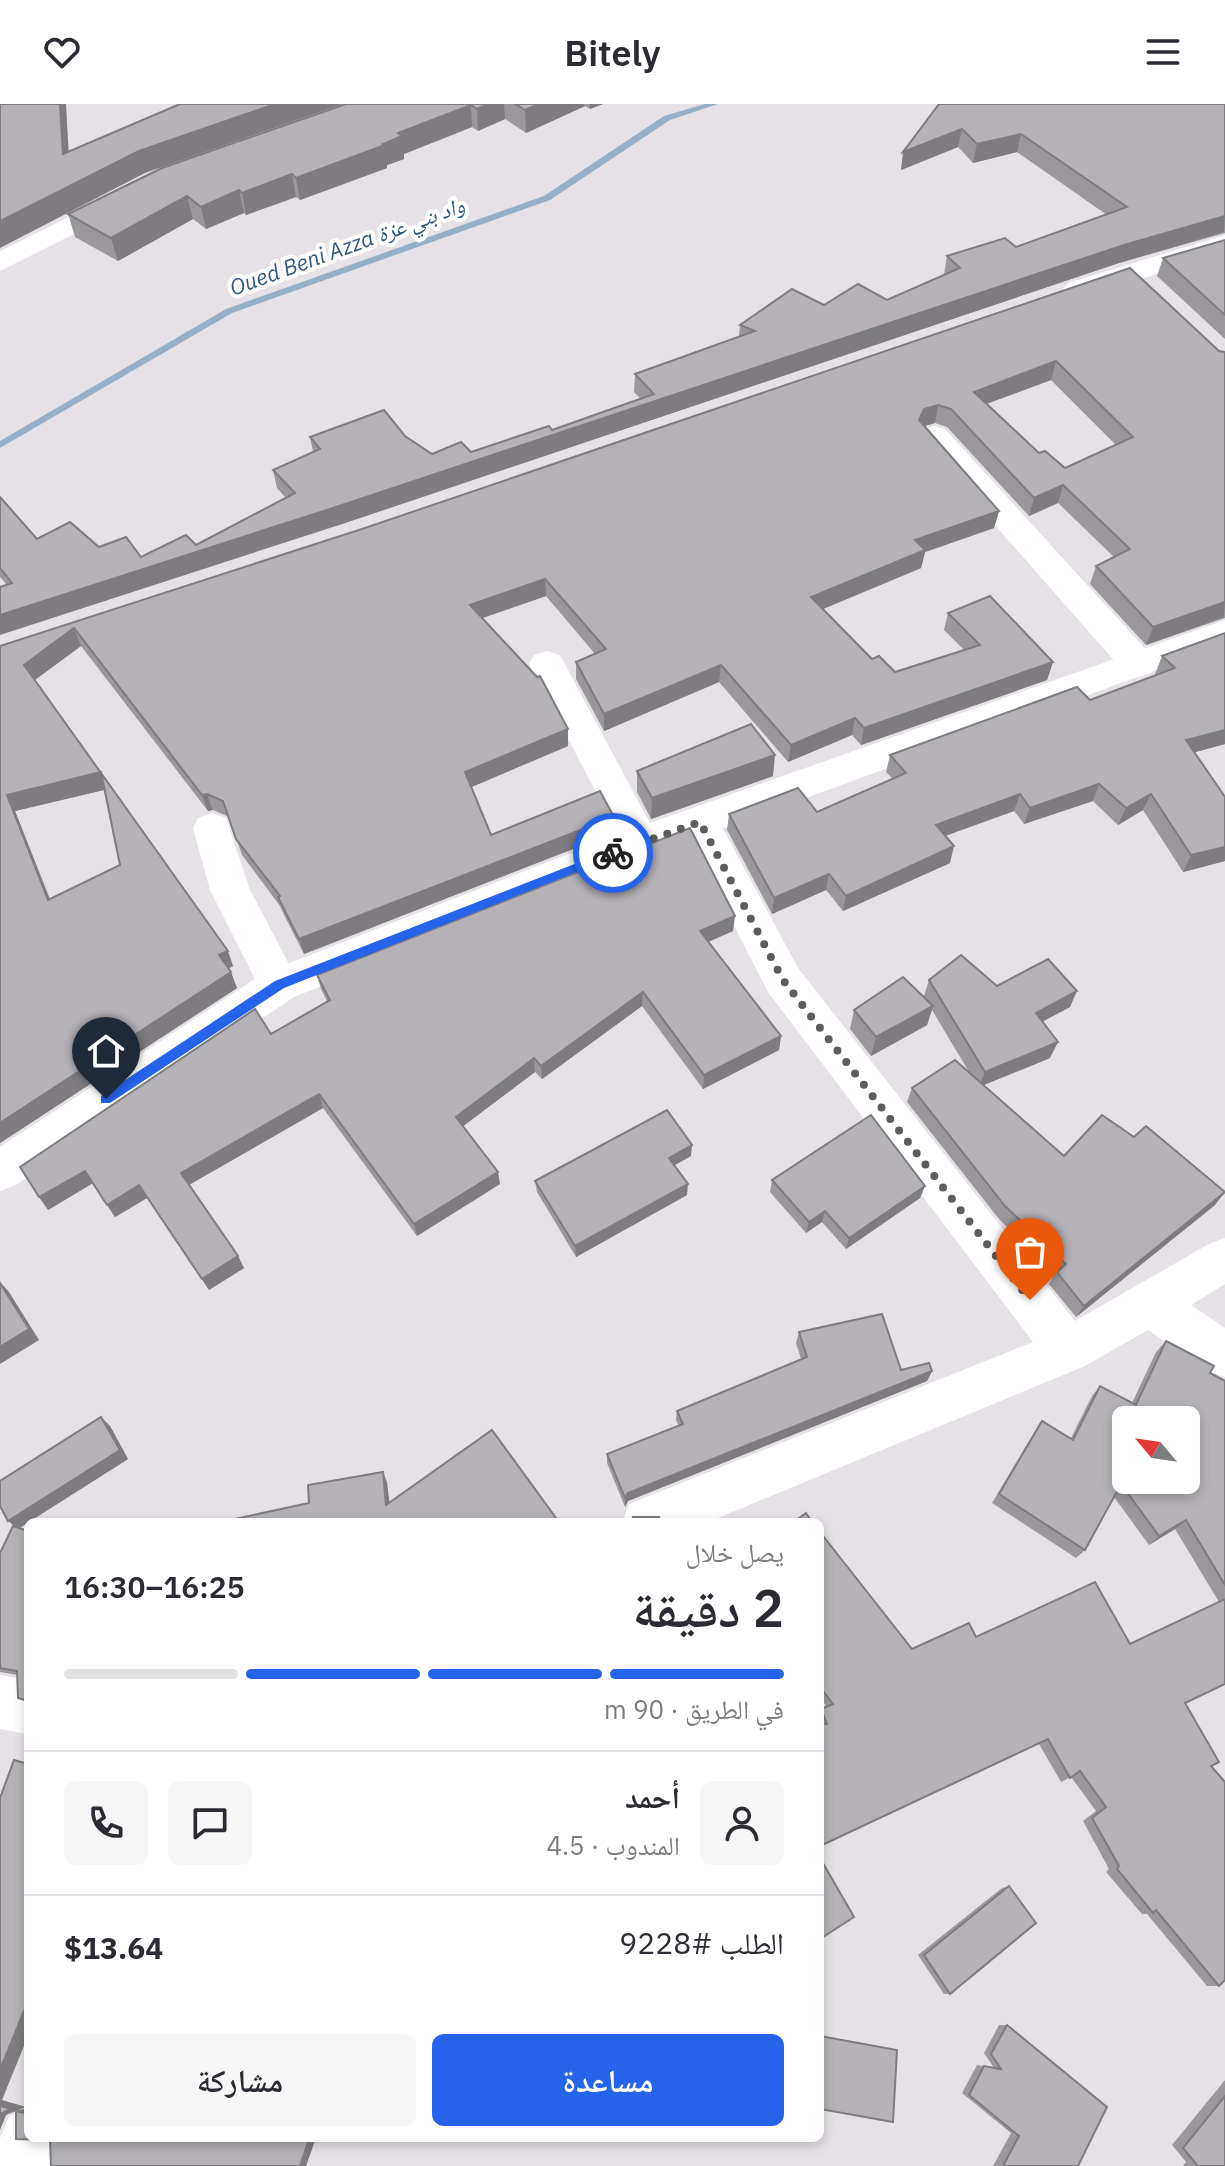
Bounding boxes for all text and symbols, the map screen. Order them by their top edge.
text: Bitely [564,29,661,76]
icon: heart [40,30,84,74]
icon: menu [1141,30,1185,74]
water label: Oued Beni Azza واد بني عزة [225,189,470,305]
courier [573,813,653,893]
icon: bike [591,831,635,875]
pin [72,1017,140,1099]
icon: home [84,1029,128,1073]
pin [996,1218,1064,1300]
icon: bag [1008,1230,1052,1274]
north arrow [1112,1406,1200,1494]
map controls [1112,1406,1200,1494]
text: يصل خلال [685,1535,784,1569]
text: 16:25–16:30 [64,1567,245,1606]
text: 2 دقيقة [632,1574,784,1641]
text: في الطريق · 90 m [604,1692,784,1726]
text: أحمد [625,1777,680,1816]
button: phone [64,1781,148,1865]
button: chat [168,1781,252,1865]
button: person [700,1781,784,1865]
text: المندوب · 4.5 [546,1828,680,1862]
text: الطلب #9228 [619,1923,784,1962]
text: $13.64 [64,1928,163,1967]
button: مشاركة [64,2034,416,2126]
button: مساعدة [432,2034,784,2126]

